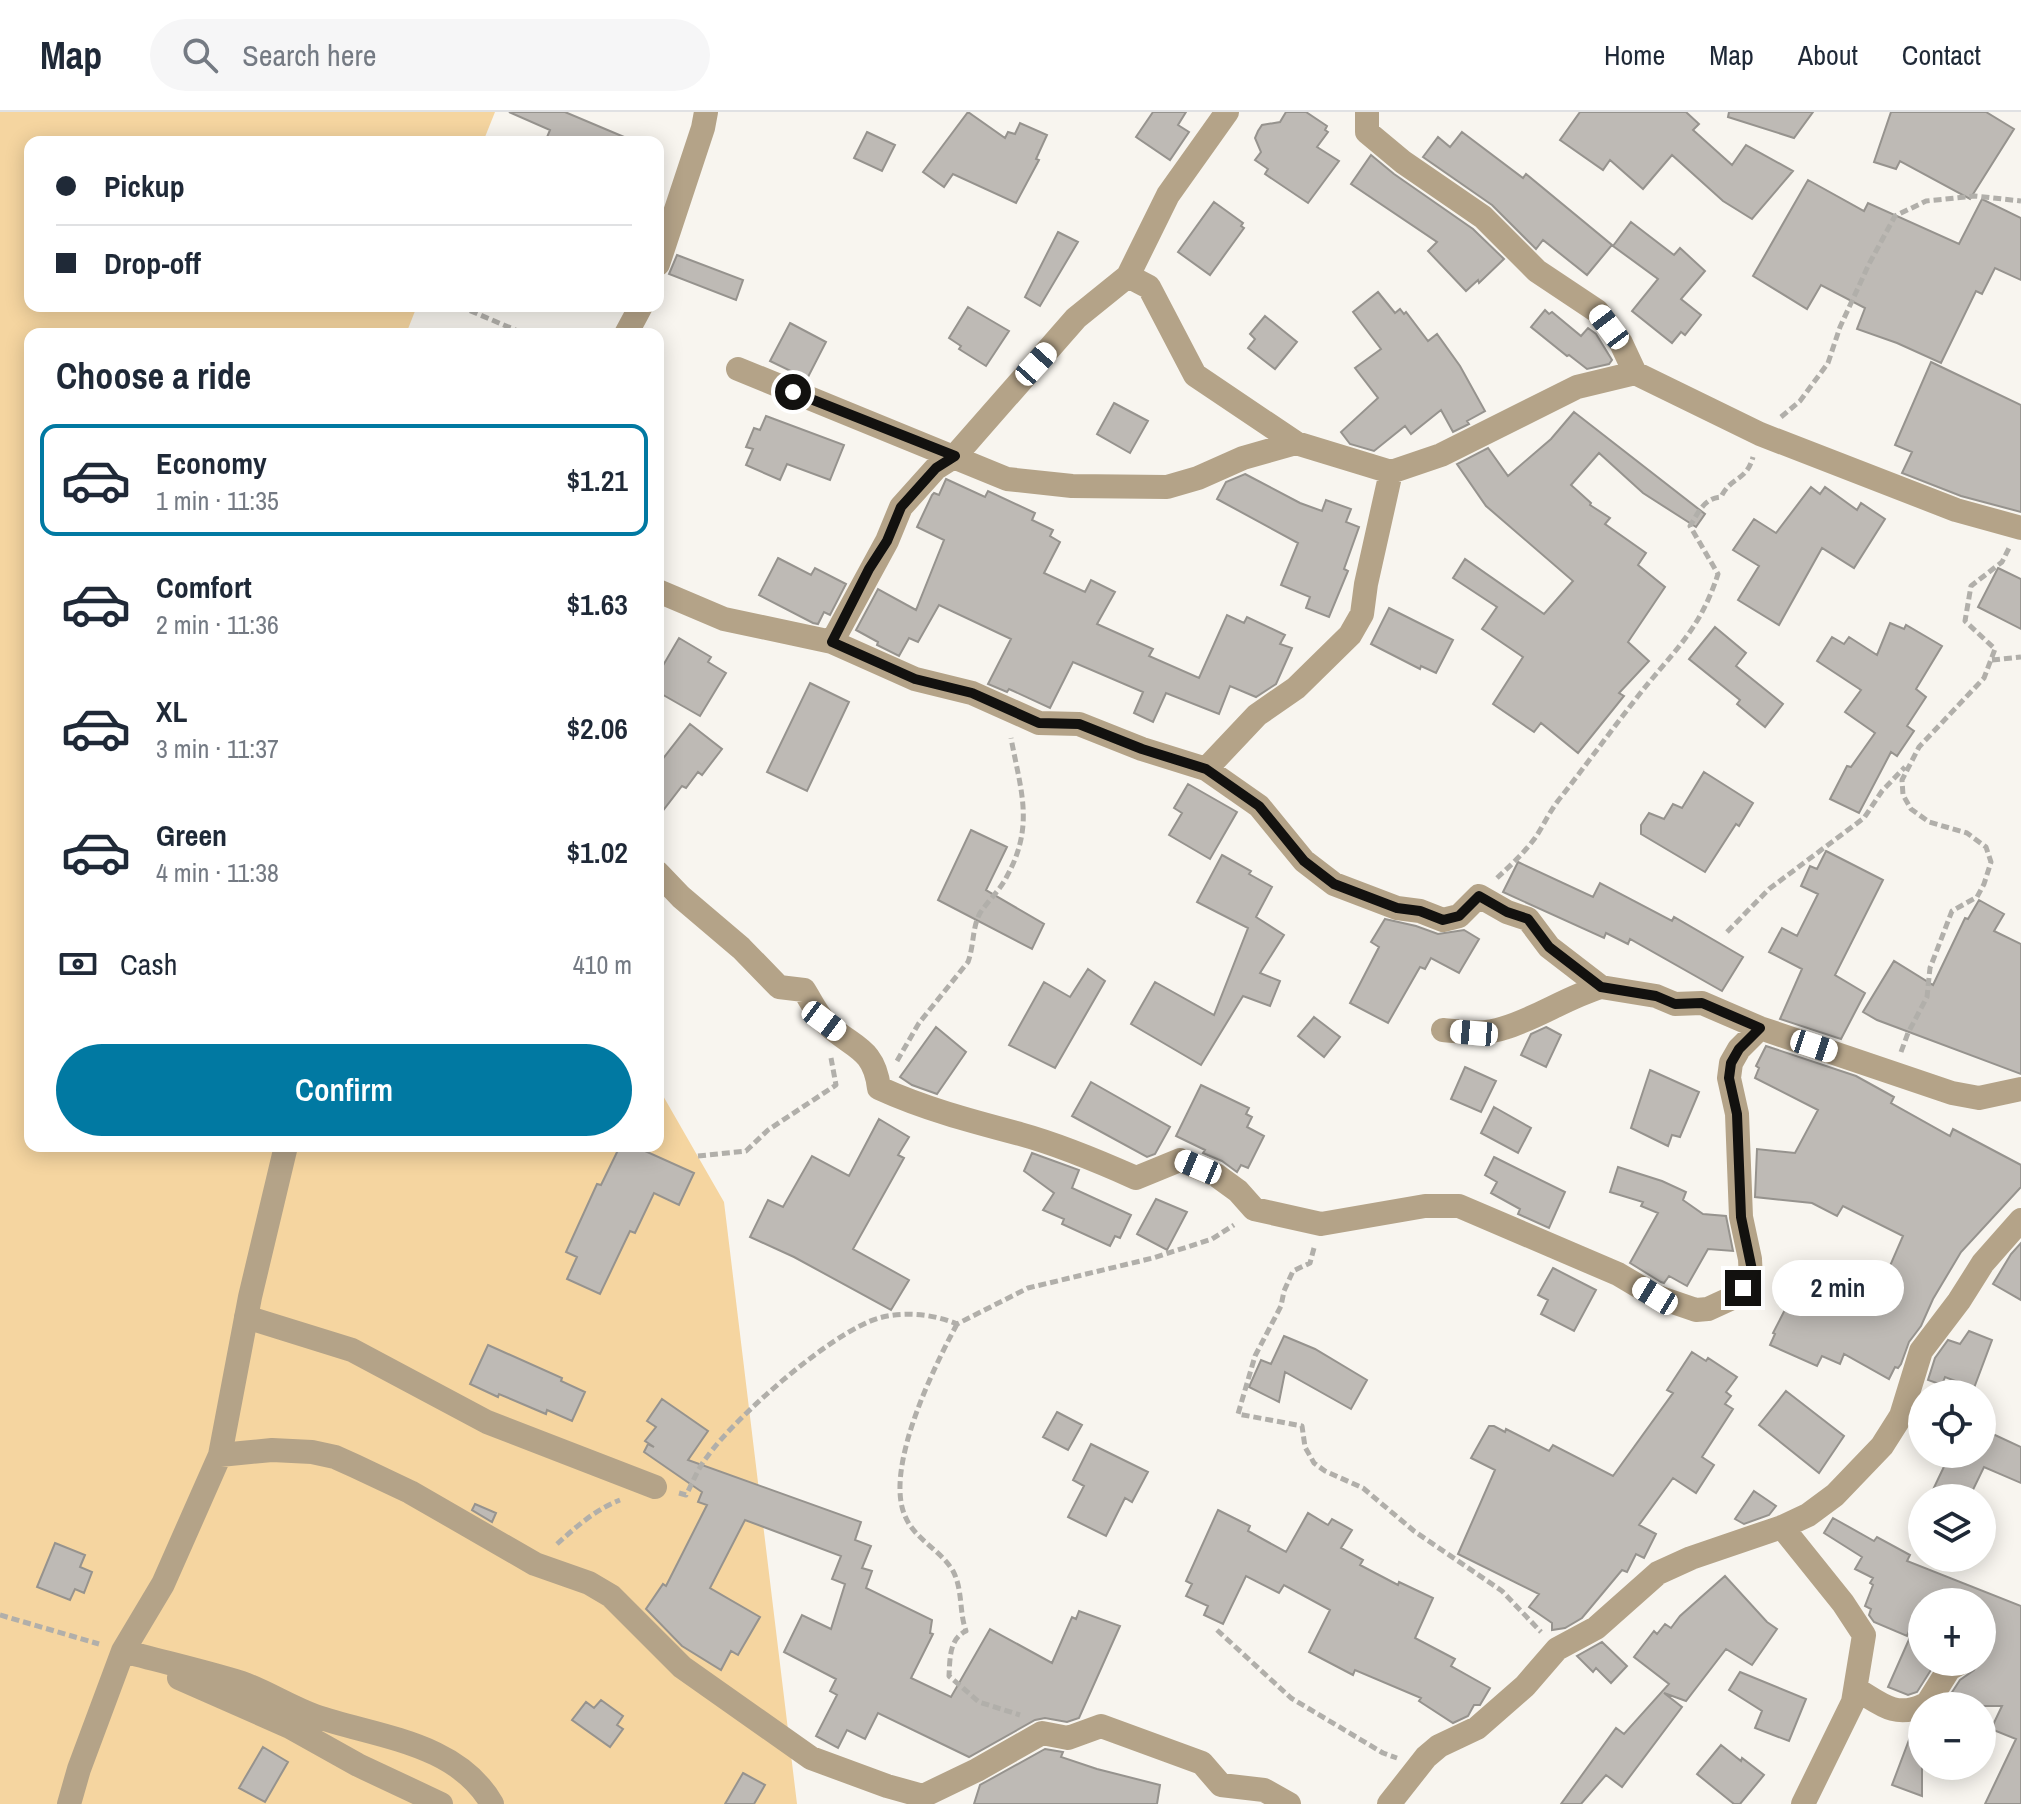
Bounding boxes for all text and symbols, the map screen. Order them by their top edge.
search box [150,19,710,91]
text: Map [40,30,102,81]
icon: search [178,33,222,77]
text: Search here [242,35,376,75]
text: Home [1604,36,1665,74]
text: Map [1709,36,1754,74]
text: About [1798,36,1858,74]
text: Contact [1902,36,1981,74]
text: Pickup [104,166,185,206]
text: Drop-off [104,243,201,283]
car [1585,301,1633,353]
car [1011,338,1061,390]
text: Choose a ride [56,352,251,400]
route start [775,374,811,410]
text: Economy [156,443,267,483]
icon: car [60,444,132,516]
text: $1.21 [566,460,628,500]
text: 1 min · 11:35 [156,483,279,518]
text: Comfort [156,567,252,607]
icon: car [60,568,132,640]
text: $1.63 [566,584,628,624]
text: 2 min · 11:36 [156,607,279,642]
text: XL [156,691,187,731]
icon: car [60,692,132,764]
text: $2.06 [566,708,628,748]
text: 3 min · 11:37 [156,731,279,766]
text: Green [156,815,227,855]
icon: car [60,816,132,888]
text: $1.02 [566,832,628,872]
text: 4 min · 11:38 [156,855,279,890]
icon: cash [56,942,100,986]
text: Cash [120,944,177,984]
text: 410 m [573,947,632,982]
car [798,997,850,1045]
car [1449,1019,1499,1047]
car [1787,1027,1841,1065]
button: Confirm [56,1044,632,1136]
car [1171,1147,1225,1187]
callout: 2 min [1771,1260,1903,1316]
route end [1725,1270,1761,1306]
text: 2 min [1811,1270,1865,1305]
car [1628,1273,1682,1319]
map controls [1908,1380,1996,1780]
button: locate [1908,1380,1996,1468]
button: layers [1908,1484,1996,1572]
button: + [1908,1588,1996,1676]
button: − [1908,1692,1996,1780]

